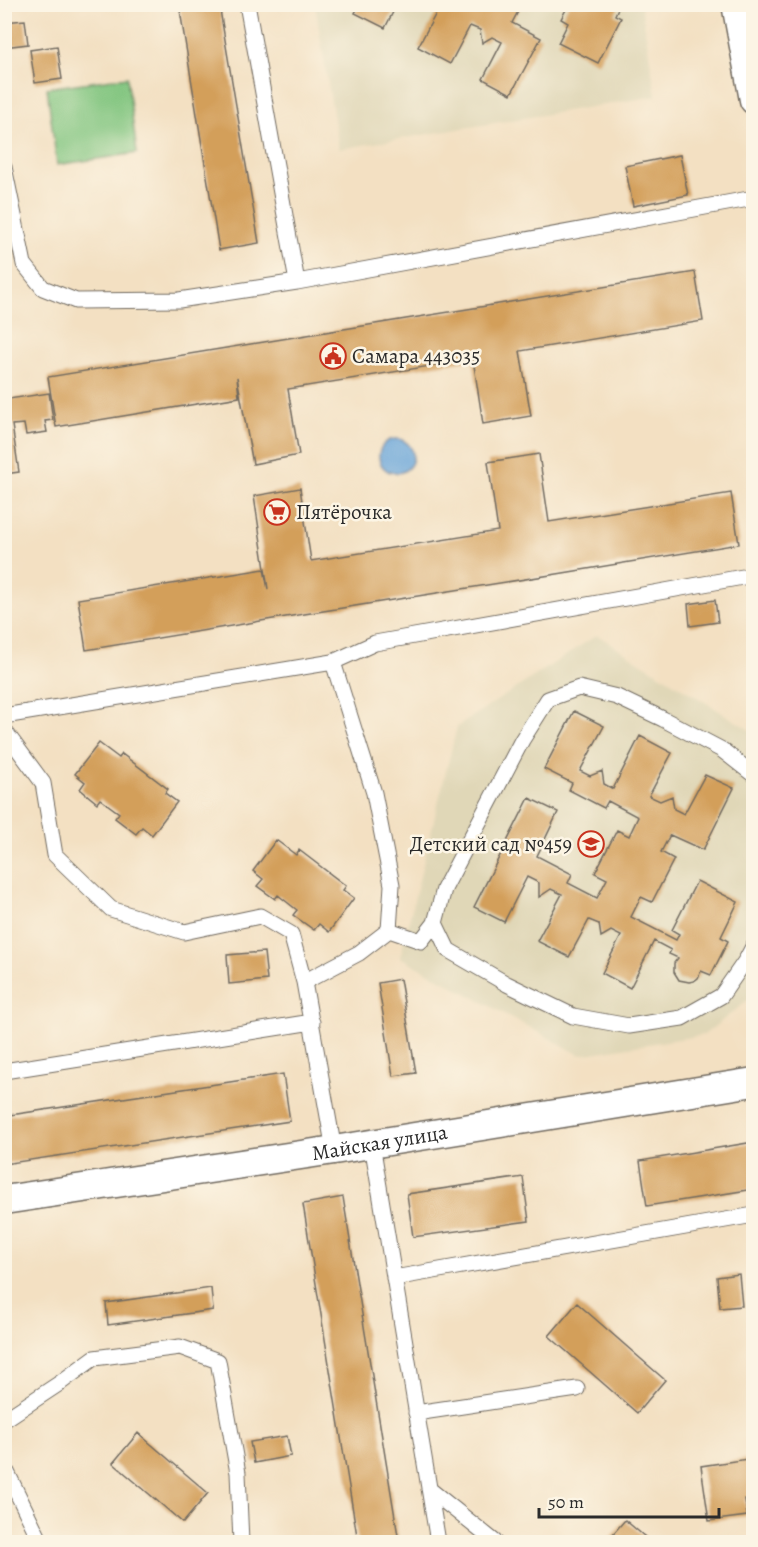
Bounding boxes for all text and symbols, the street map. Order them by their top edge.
public building icon: Самара 443035 [318,341,348,371]
place label: Самара 443035 [352,342,480,370]
supermarket icon: Пятёрочка [262,497,292,527]
place label: Пятёрочка [296,498,392,526]
school or university icon: Детский сад №459 [576,829,606,859]
place label: Детский сад №459 [410,830,572,858]
street label: Майская улица [310,1118,450,1167]
scale bar [539,1481,719,1519]
text: 50 m [548,1490,584,1514]

